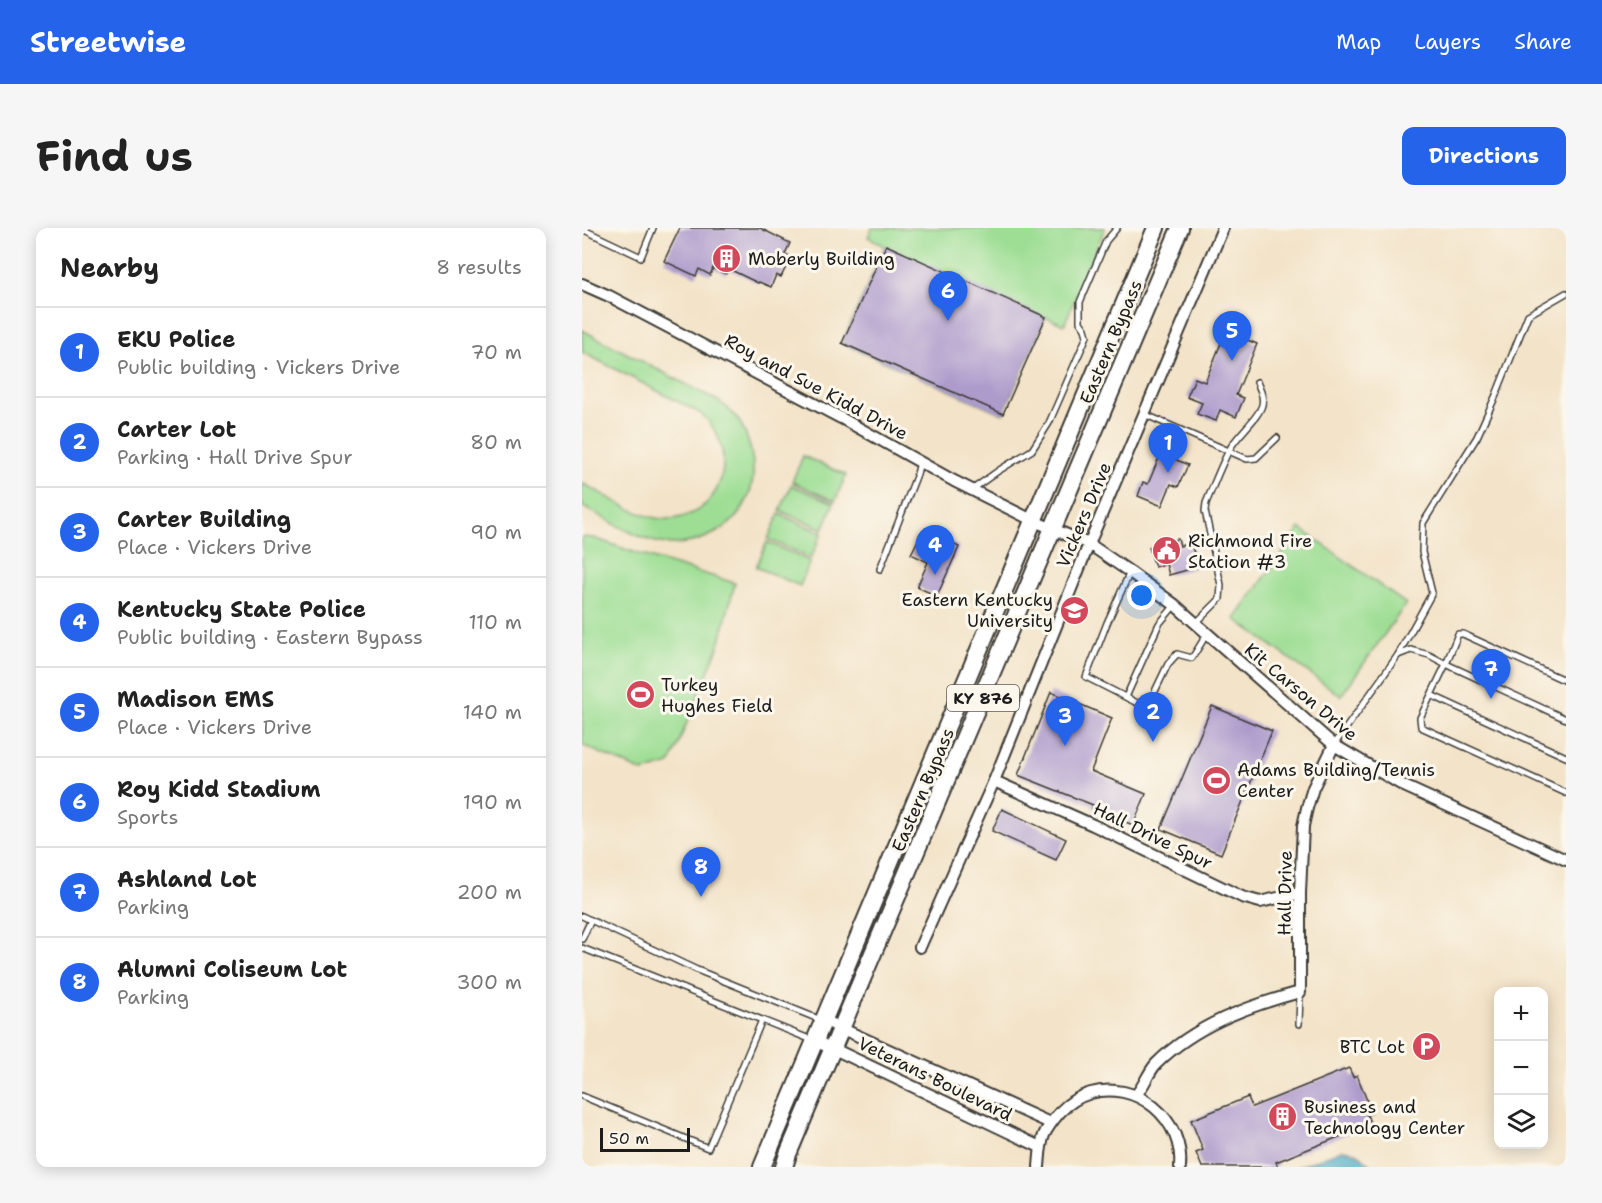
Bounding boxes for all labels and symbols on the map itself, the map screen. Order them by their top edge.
building icon: Moberly Building [711,243,743,275]
place label: Moberly Building [748,247,895,271]
pin: 6 [928,272,968,321]
street label: Eastern Bypass [1074,276,1148,408]
pin: 5 [1212,312,1252,361]
street label: Roy and Sue Kidd Drive [720,328,912,446]
pin: 1 [1148,424,1188,473]
street label: Vickers Drive [1051,459,1117,571]
pin: 4 [916,526,954,575]
place label: Richmond Fire Station #3 [1188,529,1312,574]
public building icon: Richmond Fire Station #3 [1151,535,1183,567]
your location [1127,581,1156,610]
place label: Eastern Kentucky University [902,588,1053,633]
school or university icon: Eastern Kentucky University [1058,594,1090,626]
street label: Kit Carson Drive [1239,638,1363,746]
pin: 7 [1472,650,1510,699]
place label: Turkey Hughes Field [661,673,773,718]
sports icon: Turkey Hughes Field [624,679,656,711]
road number: KY 876 [947,685,1019,711]
pin: 2 [1134,692,1172,742]
pin: 3 [1046,696,1084,746]
street label: Eastern Bypass [886,724,960,856]
place label: Adams Building/Tennis Center [1237,758,1435,803]
sports icon: Adams Building/Tennis Center [1200,764,1232,796]
street label: Hall Drive Spur [1089,797,1217,875]
pin: 8 [682,848,720,897]
street label: Hall Drive [1272,850,1298,936]
street label: Veterans Boulevard [854,1031,1016,1127]
parking icon: BTC Lot [1410,1031,1442,1063]
place label: BTC Lot [1340,1035,1405,1059]
place label: Business and Technology Center [1304,1095,1465,1140]
building icon: Business and Technology Center [1267,1101,1299,1133]
scale bar [600,1125,690,1152]

